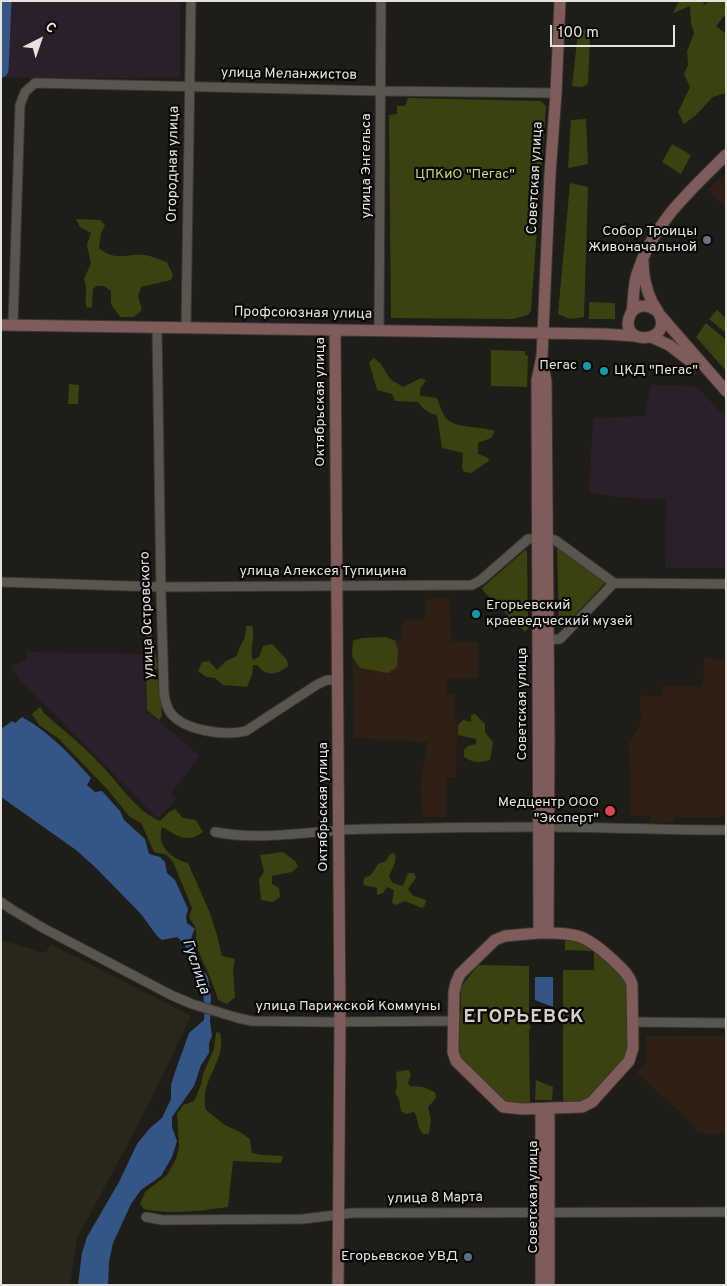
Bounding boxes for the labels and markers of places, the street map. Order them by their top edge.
place label: Собор Троицы Живоначальной [588,224,697,256]
marker: Собор Троицы Живоначальной [701,234,713,246]
place label: Пегас [539,358,577,374]
marker: Пегас [581,360,593,372]
place label: ЦКД "Пегас" [614,363,698,379]
marker: ЦКД "Пегас" [598,365,610,377]
place label: Егорьевский краеведческий музей [486,598,633,630]
marker: Егорьевский краеведческий музей [470,608,482,620]
place label: Медцентр ООО "Эксперт" [498,795,599,828]
marker: Медцентр ООО "Эксперт" [603,804,617,818]
place label: Егорьевское УВД [341,1249,458,1265]
marker: Егорьевское УВД [462,1251,474,1263]

